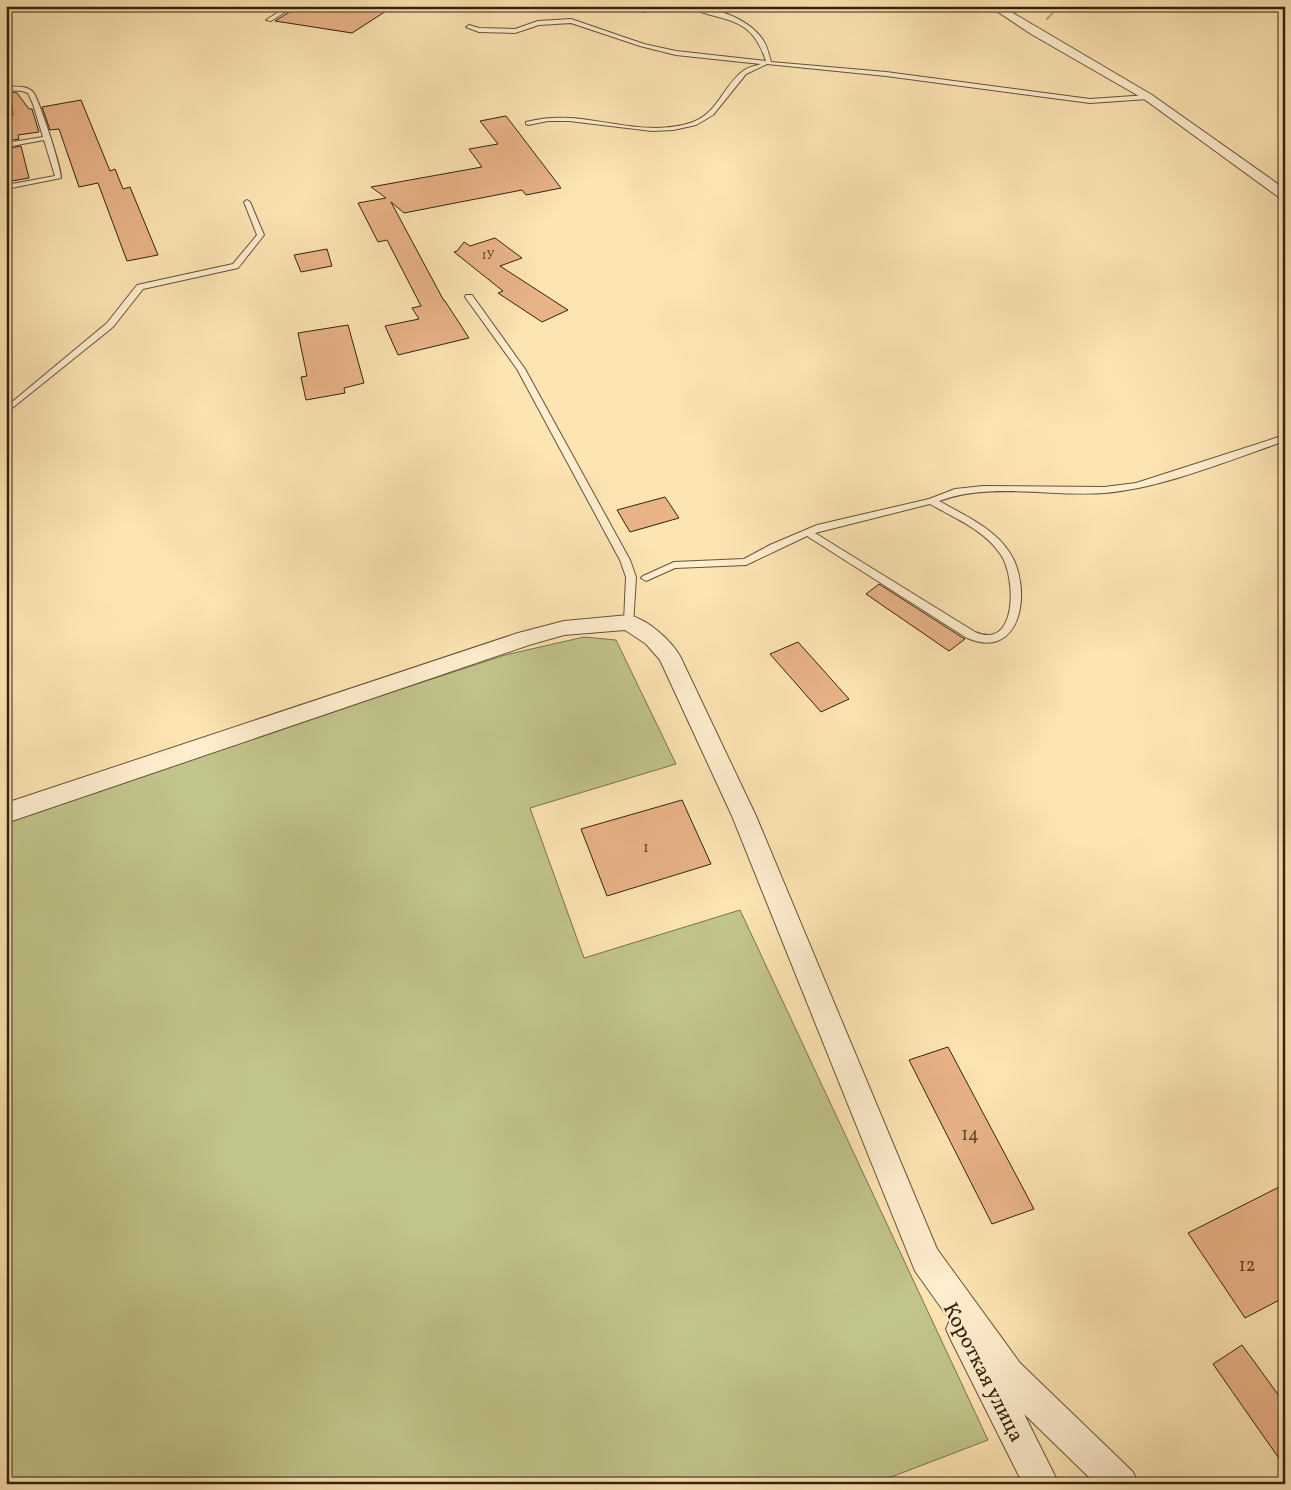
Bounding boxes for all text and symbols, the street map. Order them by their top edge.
house number: 1У [482,248,494,264]
house number: 1 [643,838,649,859]
house number: 14 [961,1123,979,1148]
house number: 12 [1239,1254,1255,1279]
street label: Короткая улица [935,1298,1030,1447]

